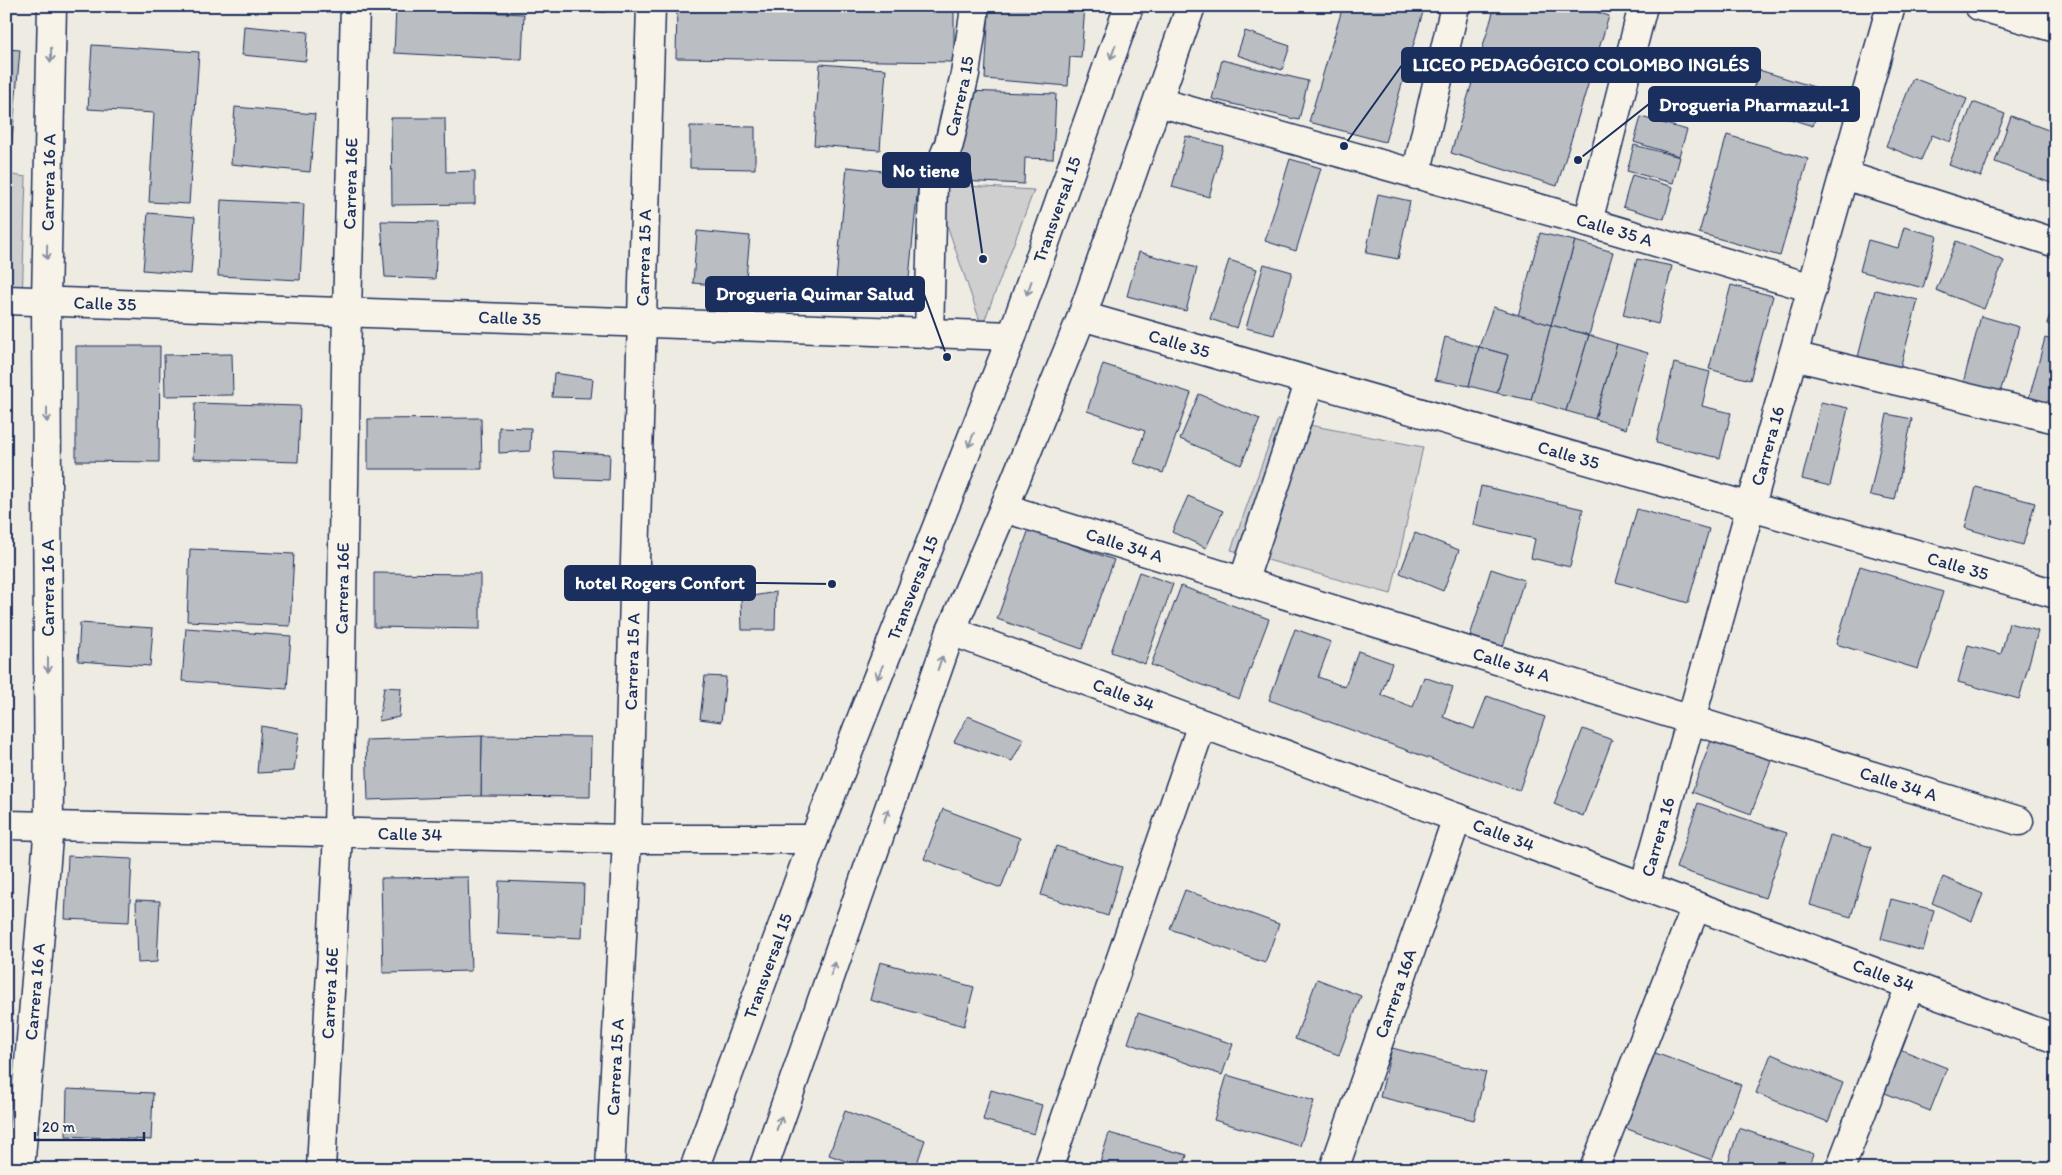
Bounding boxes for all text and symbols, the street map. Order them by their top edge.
one-way arrow [1108,44,1117,59]
one-way arrow [46,46,56,63]
callout: LICEO PEDAGÓGICO COLOMBO INGLÉS [1402,48,1760,82]
text: LICEO PEDAGÓGICO COLOMBO INGLÉS [1412,53,1750,76]
street label: Carrera 15 [940,55,979,139]
callout: Drogueria Pharmazul-1 [1649,87,1859,121]
text: Drogueria Pharmazul-1 [1659,93,1849,116]
street label: Carrera 16 A [36,133,60,231]
street label: Carrera 16E [338,137,363,230]
callout: No tiene [883,153,970,187]
street label: Transversal 15 [1028,153,1086,266]
text: No tiene [892,159,960,182]
street label: Carrera 15 A [631,208,656,307]
street label: Calle 35 A [1574,208,1656,252]
one-way arrow [43,244,52,260]
callout: Drogueria Quimar Salud [706,277,924,311]
one-way arrow [1024,280,1033,295]
text: Drogueria Quimar Salud [716,282,914,305]
street label: Calle 35 [73,291,137,316]
street label: Calle 35 [478,306,542,330]
street label: Calle 35 [1146,324,1212,363]
street label: Carrera 16 [1746,404,1789,488]
one-way arrow [42,406,52,423]
one-way arrow [966,432,975,447]
street label: Calle 35 [1535,436,1602,474]
street label: Calle 34 A [1083,523,1166,568]
street label: Transversal 15 [882,532,943,644]
street label: Carrera 16 A [37,539,59,637]
street label: Carrera 16E [330,542,354,635]
street label: Calle 35 [1925,547,1991,585]
callout: hotel Rogers Confort [565,566,755,600]
text: hotel Rogers Confort [575,571,745,594]
street label: Carrera 15 A [620,612,645,711]
street label: Calle 34 A [1470,642,1553,687]
one-way arrow [936,655,945,671]
one-way arrow [43,656,53,673]
one-way arrow [874,664,884,679]
street label: Calle 34 [1090,673,1158,716]
street label: Calle 34 A [1857,762,1940,806]
street label: Carrera 16 [1636,795,1680,879]
one-way arrow [882,809,891,824]
street label: Calle 34 [1469,814,1538,857]
street label: Calle 34 [377,822,443,846]
street label: Transversal 15 [738,910,797,1022]
street label: Carrera 16 A [20,942,50,1041]
street label: Carrera 16A [1370,945,1422,1041]
street label: Carrera 16E [317,947,343,1040]
street label: Calle 34 [1849,954,1918,997]
one-way arrow [829,962,838,978]
street label: Carrera 15 A [602,1017,629,1116]
scale bar [35,1110,144,1142]
one-way arrow [775,1115,784,1131]
text: 20 m [42,1118,76,1136]

